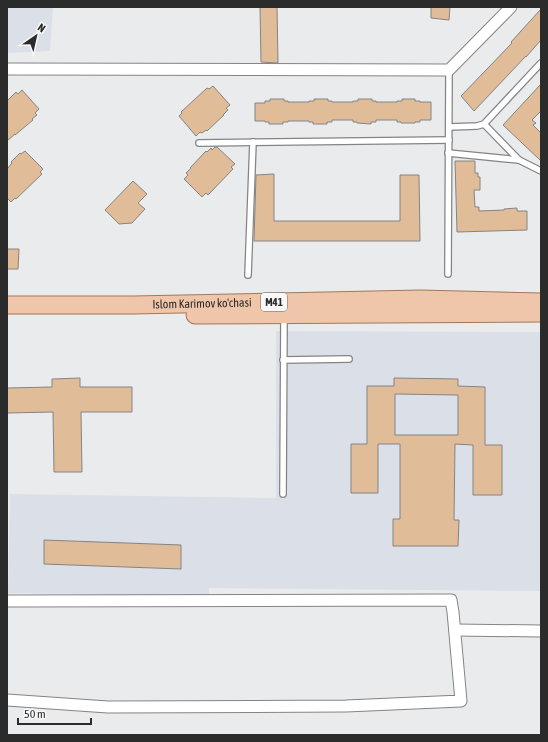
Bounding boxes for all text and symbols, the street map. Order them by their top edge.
north arrow [16,16,56,56]
text: N [36,21,48,35]
road number: M41 [261,293,287,311]
street label: Islom Karimov ko'chasi [152,296,252,312]
scale bar [18,700,91,726]
text: 50 m [24,707,46,721]

